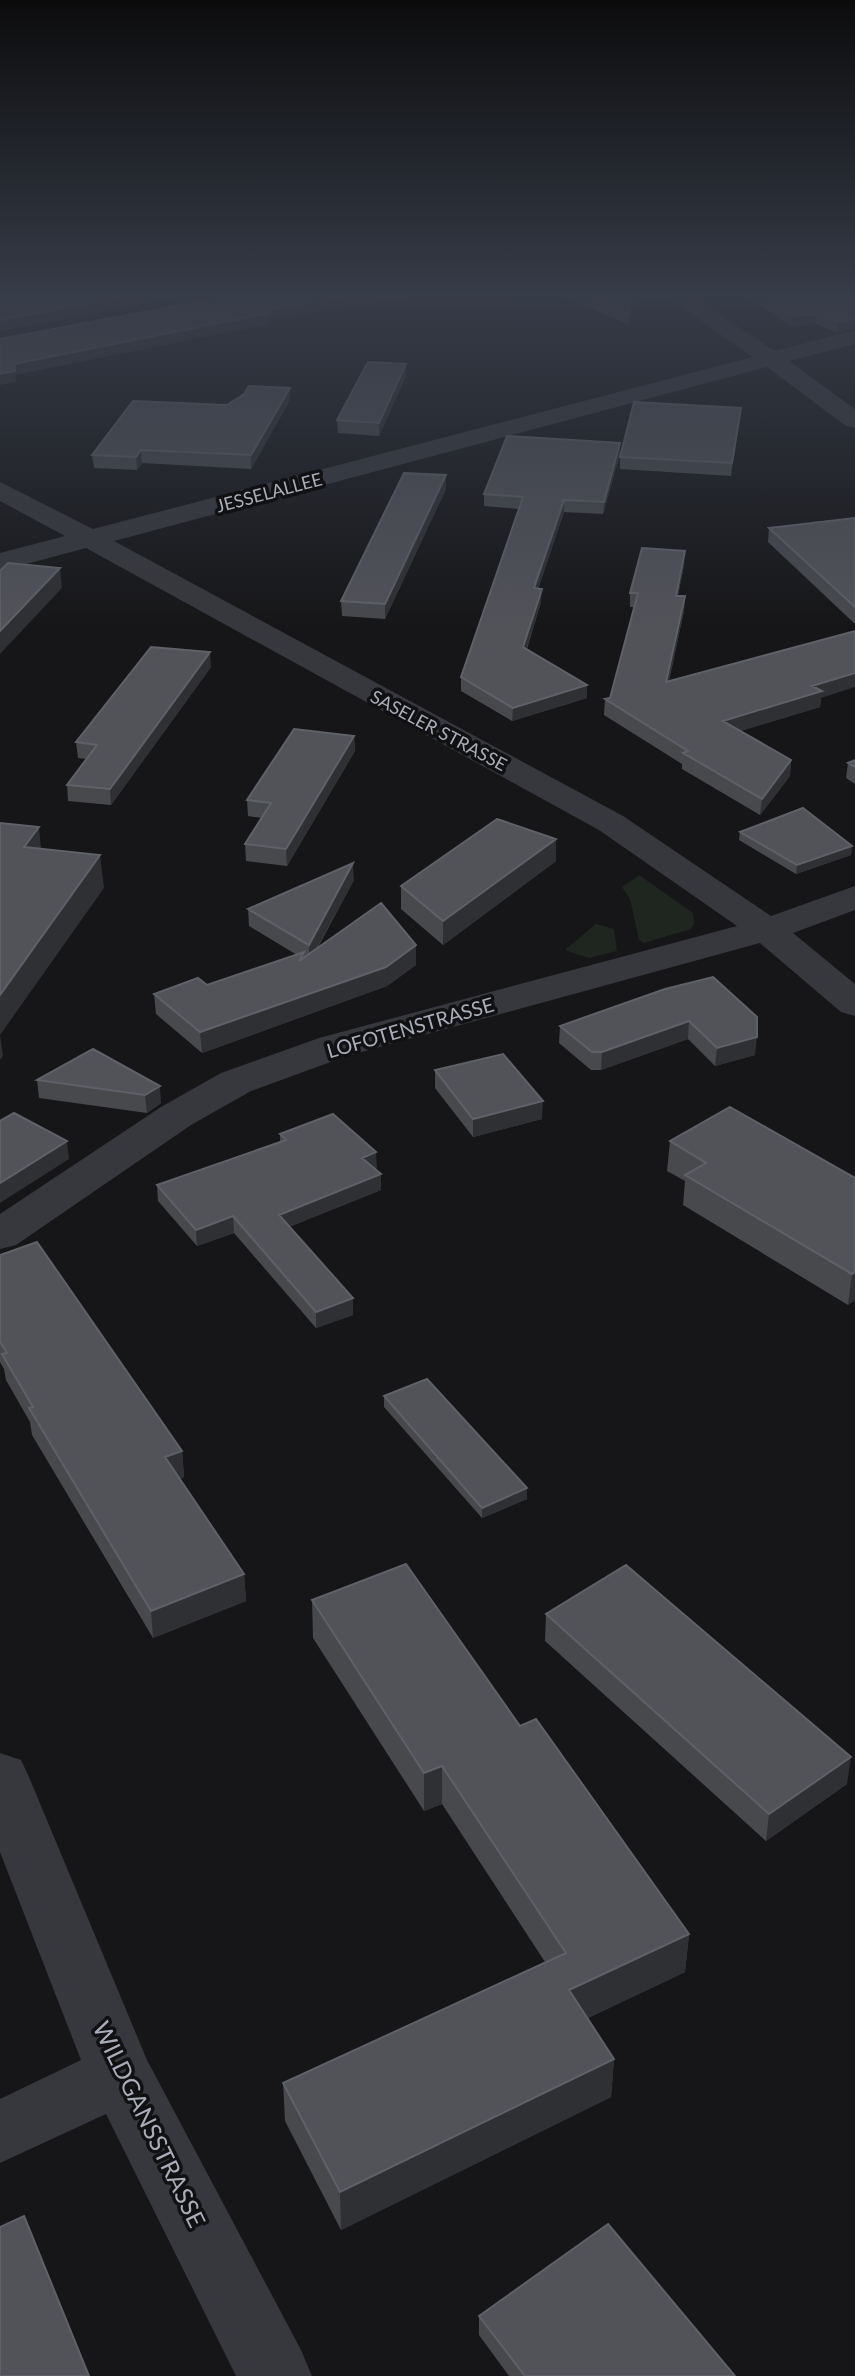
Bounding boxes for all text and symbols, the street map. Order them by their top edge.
street label: JESSELALLEE [214,467,324,517]
street label: SASELER STRASSE [367,685,511,775]
street label: LOFOTENSTRASSE [324,992,496,1062]
street label: WILDGANSSTRASSE [88,2016,212,2232]

